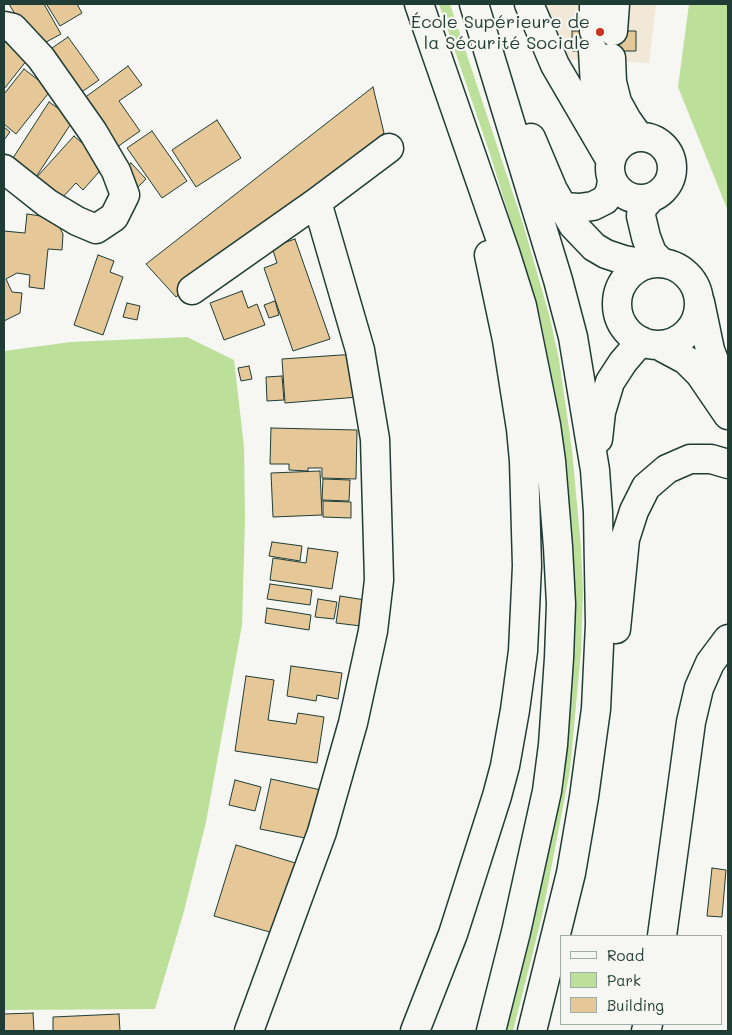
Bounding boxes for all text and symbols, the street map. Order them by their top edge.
place label: École Supérieure de la Sécurité Sociale [411,11,590,54]
marker: École Supérieure de la Sécurité Sociale [594,26,606,38]
legend [560,935,722,1025]
text: Road [607,945,644,965]
text: Park [607,970,641,990]
text: Building [607,995,664,1015]

